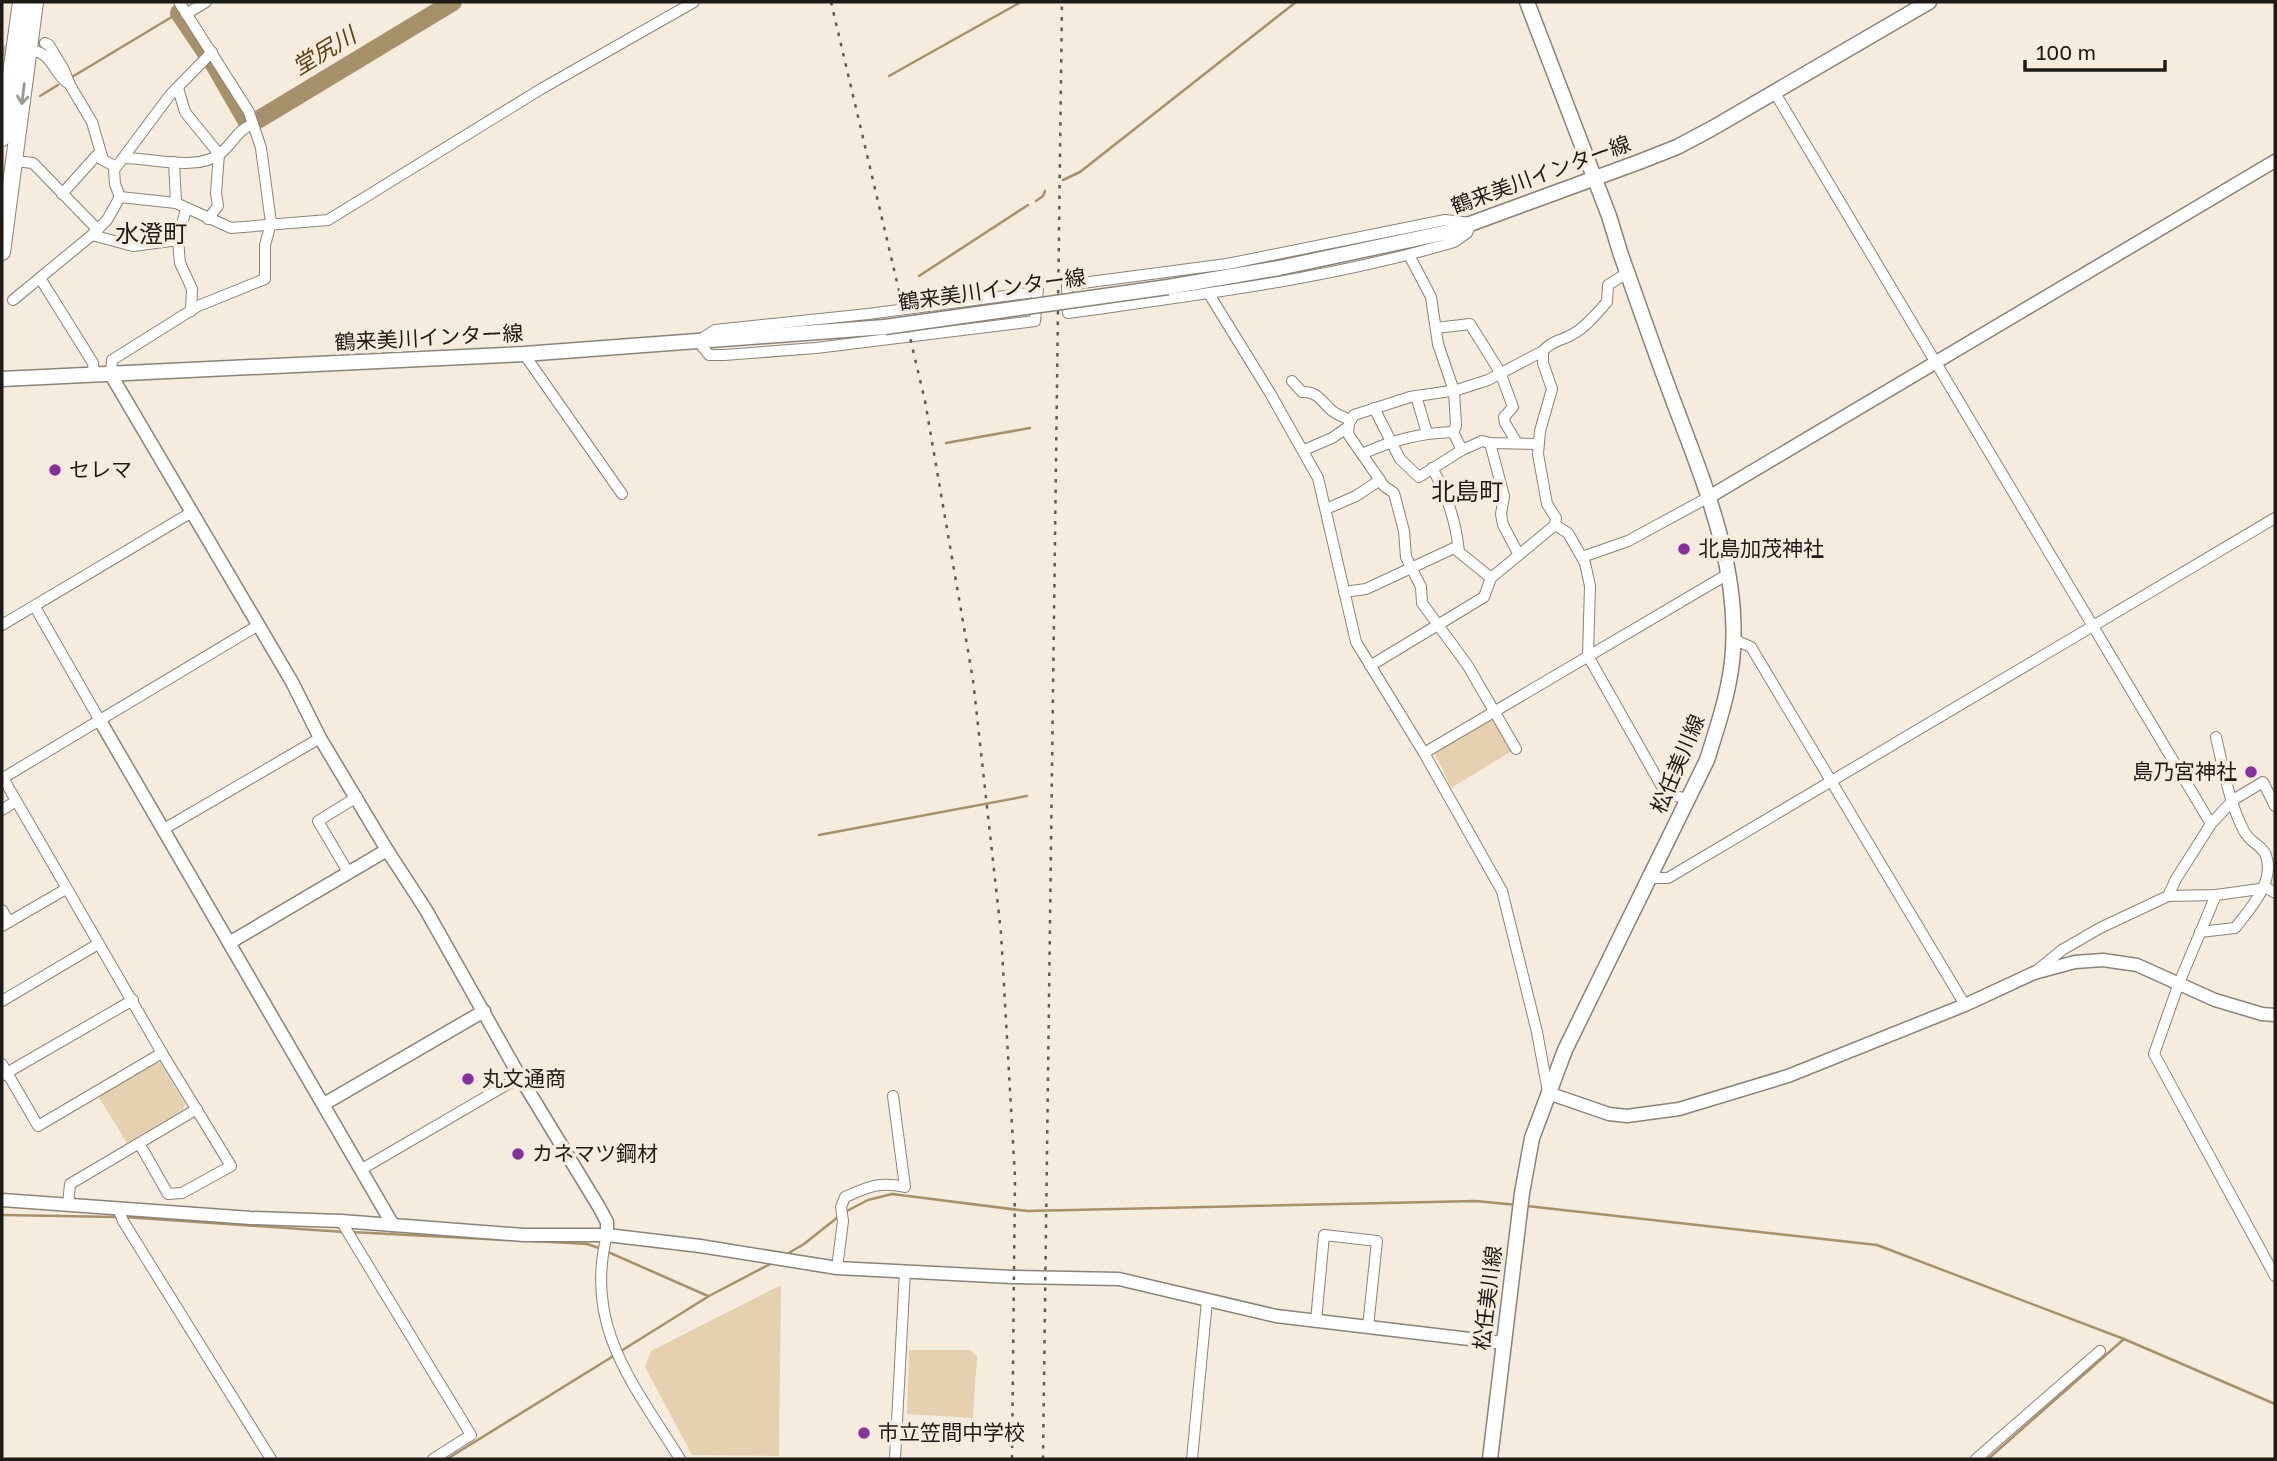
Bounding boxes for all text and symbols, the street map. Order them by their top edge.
water label: 堂尻川 [287,19,363,80]
scale bar [2025,28,2165,72]
text: 100 m [2036,39,2096,65]
one-way arrow [16,82,29,105]
street label: 鶴来美川インター線 [1447,130,1634,219]
district label: 水澄町 [115,218,187,247]
street label: 鶴来美川インター線 [896,263,1087,315]
street label: 鶴来美川インター線 [334,319,524,355]
place label: セレマ [69,456,132,482]
marker: セレマ [47,462,63,478]
district label: 北島町 [1431,476,1503,505]
place label: 北島加茂神社 [1698,535,1824,561]
marker: 北島加茂神社 [1676,541,1692,557]
street label: 松任美川線 [1645,710,1710,817]
place label: 島乃宮神社 [2132,758,2237,784]
marker: 島乃宮神社 [2243,764,2259,780]
place label: 丸文通商 [482,1065,566,1091]
marker: 丸文通商 [460,1071,476,1087]
place label: カネマツ鋼材 [532,1140,658,1166]
marker: カネマツ鋼材 [510,1146,526,1162]
street label: 松任美川線 [1468,1244,1506,1352]
place label: 市立笠間中学校 [878,1419,1025,1445]
marker: 市立笠間中学校 [856,1425,872,1441]

